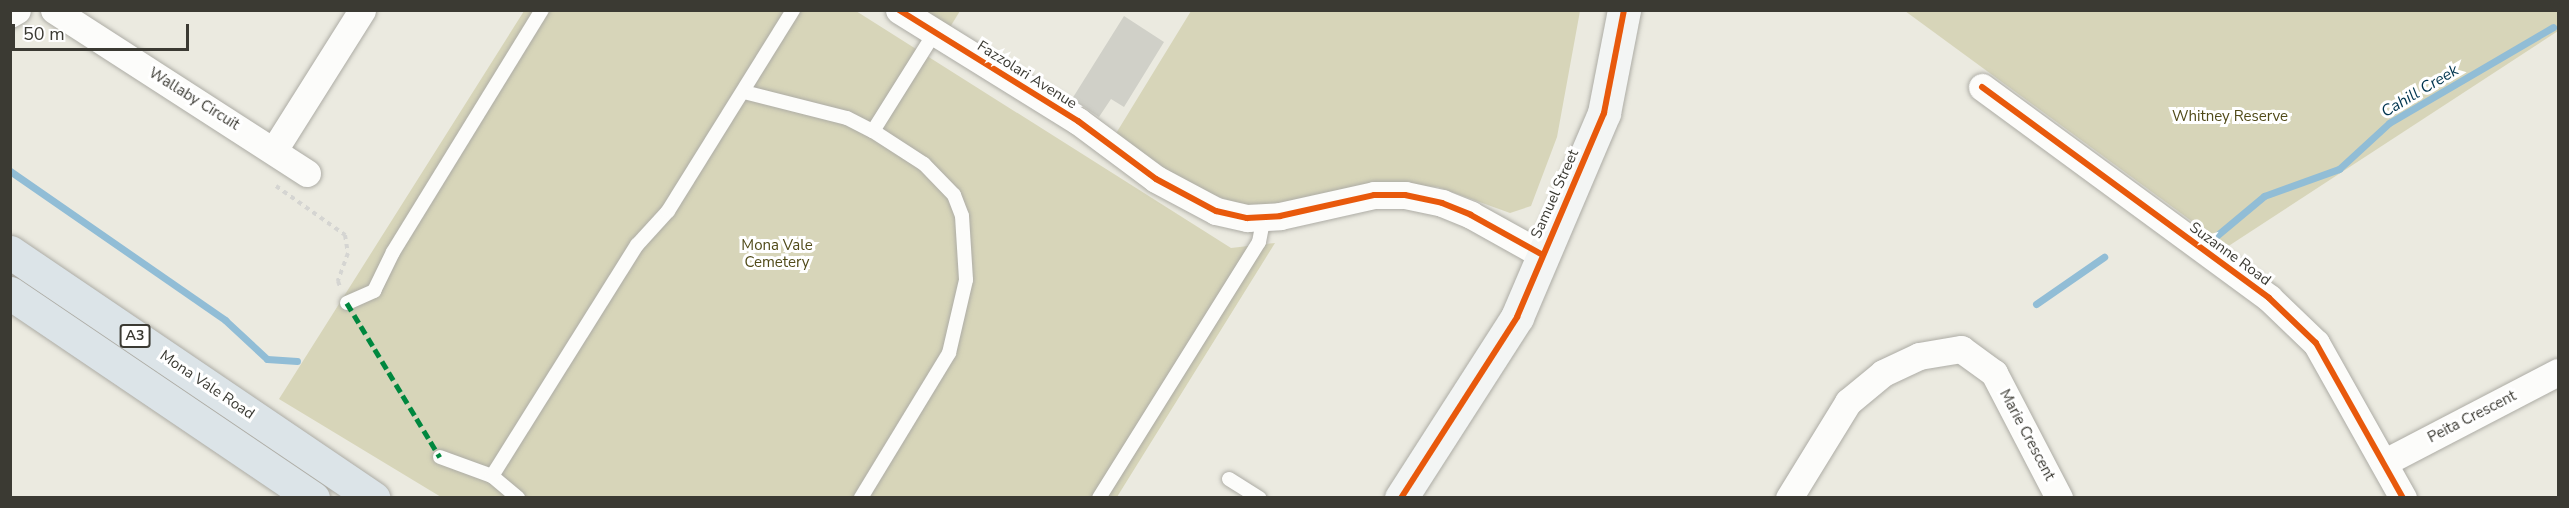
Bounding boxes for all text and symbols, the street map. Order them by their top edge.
scale bar [15,12,192,50]
text: 50 m [23,22,65,46]
street label: Fazzolari Avenue [974,37,1080,113]
water label: Cahill Creek [2378,60,2462,122]
street label: Wallaby Circuit [145,64,243,134]
park label: Whitney Reserve [2172,108,2288,126]
street label: Samuel Street [1527,147,1583,241]
street label: Suzanne Road [2186,218,2274,290]
park label: Mona Vale Cemetery [741,236,813,271]
road number: A3 [118,325,152,347]
street label: Mona Vale Road [156,347,258,423]
street label: Marie Crescent [1995,386,2059,484]
street label: Peita Crescent [2425,387,2519,447]

